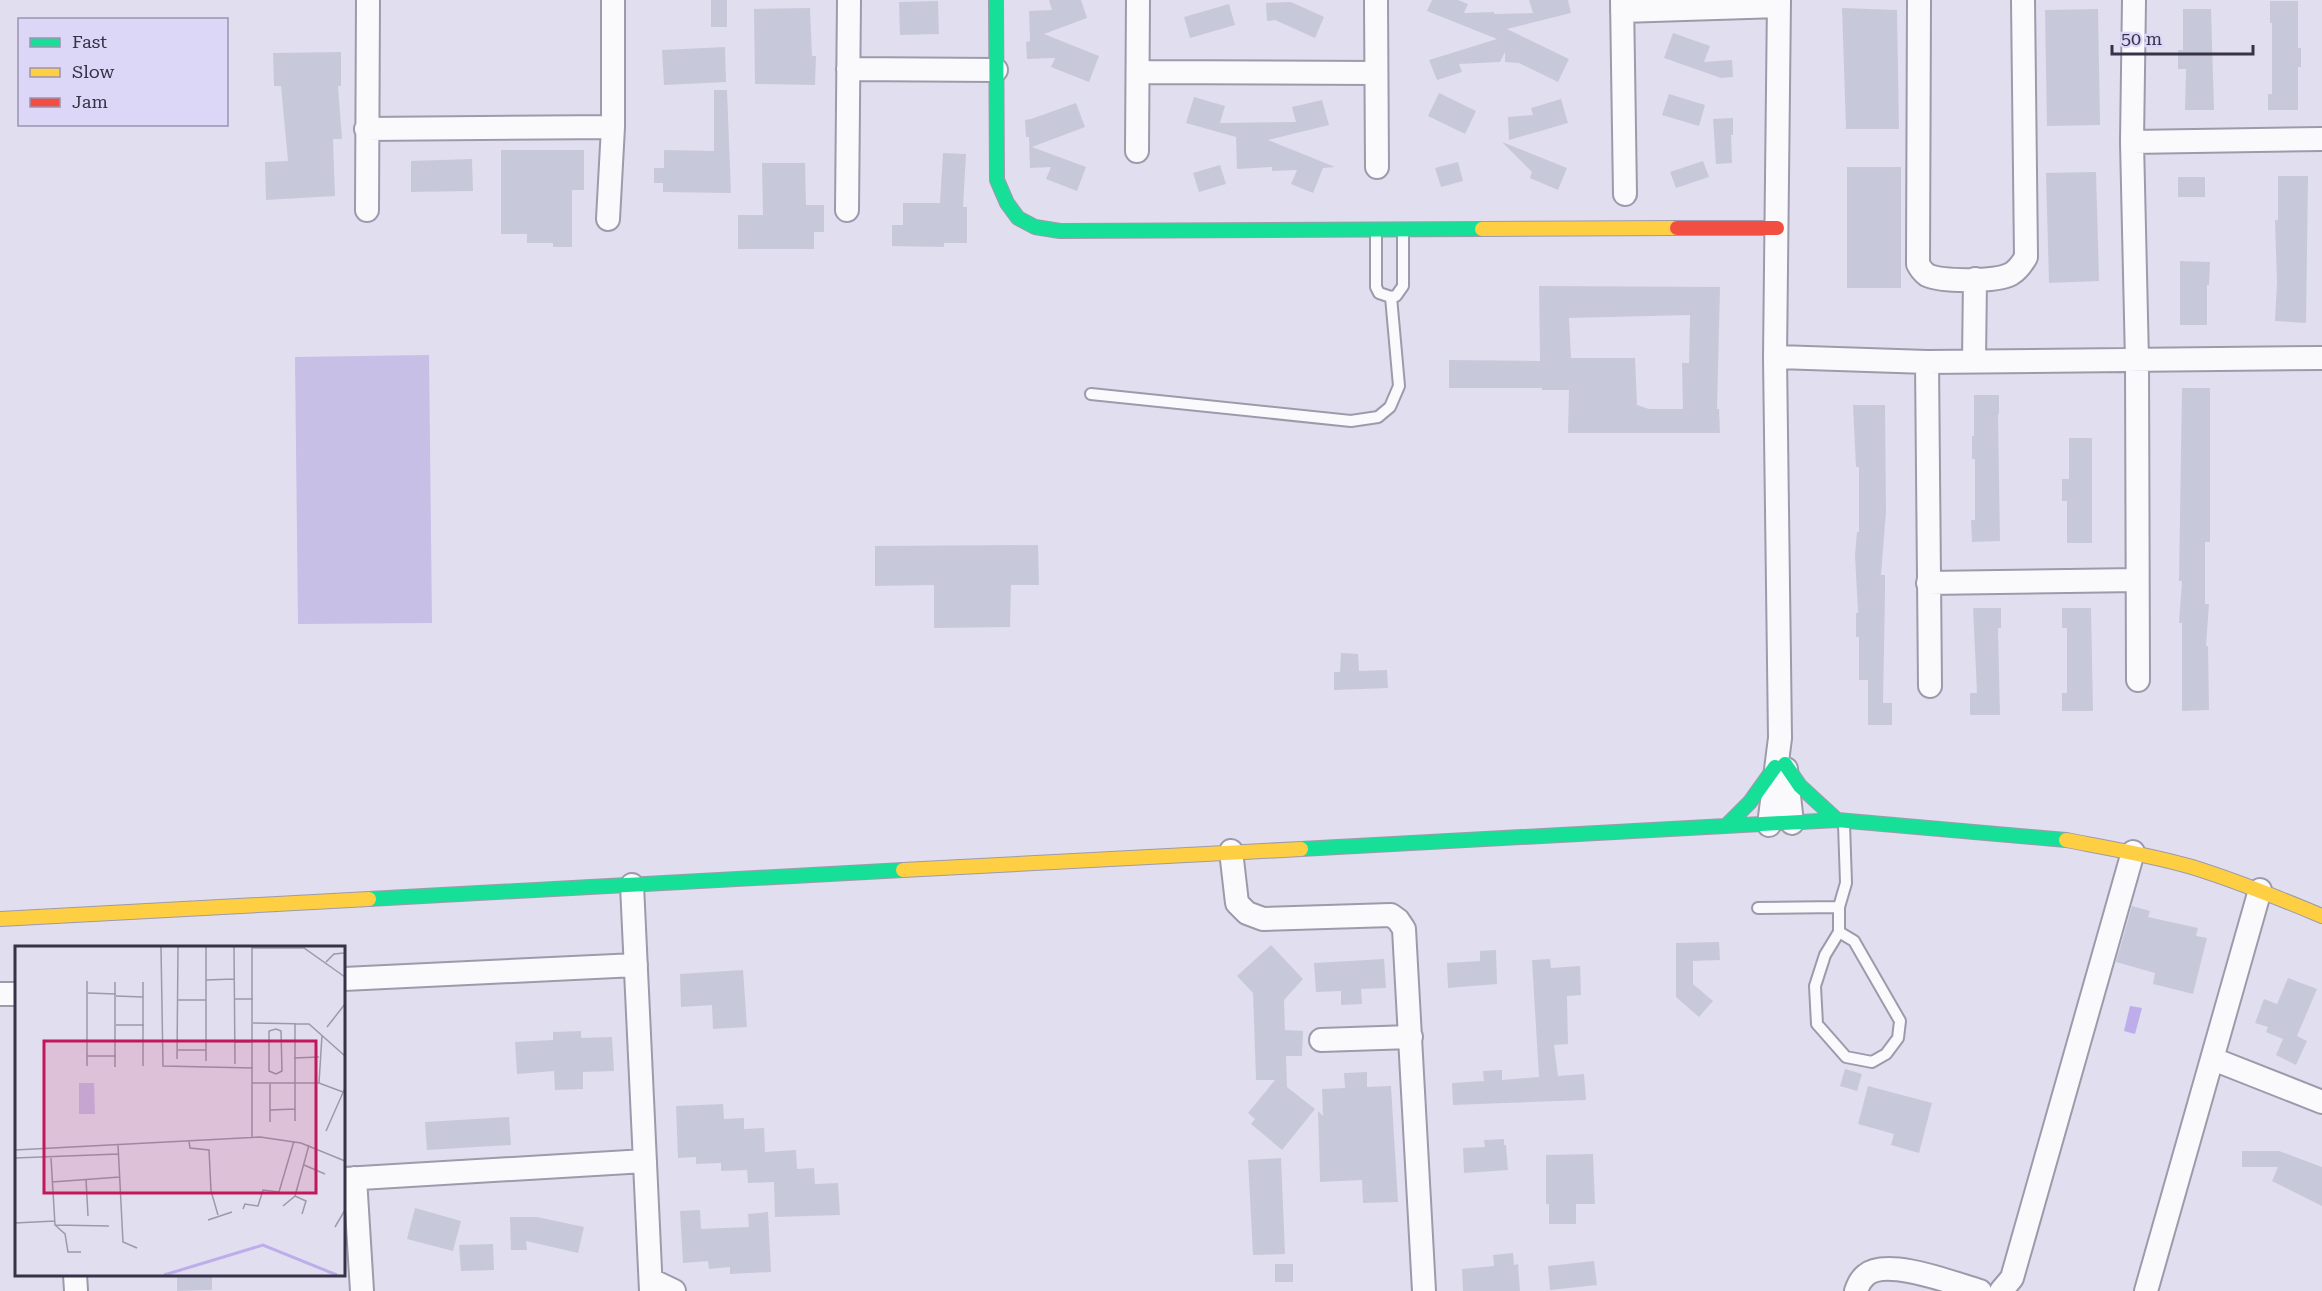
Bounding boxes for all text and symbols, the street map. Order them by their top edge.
legend [18,18,228,126]
scale bar [2112,18,2253,56]
text: 50 m [2121,28,2162,49]
text: Fast [72,31,107,52]
text: Slow [72,61,114,82]
text: Jam [72,91,108,112]
inset map [15,946,345,1276]

